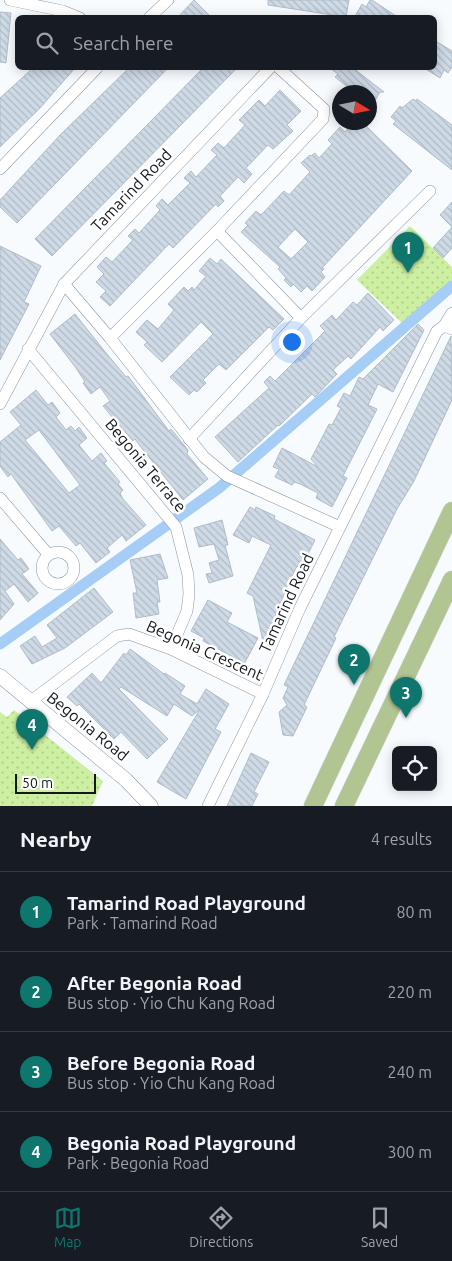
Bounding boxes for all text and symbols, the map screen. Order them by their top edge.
search box [15,15,437,70]
icon: search [33,29,61,57]
text: Search here [73,32,173,54]
north arrow [332,85,377,130]
street label: Tamarind Road [87,145,175,235]
pin: 1 [392,232,424,273]
your location [279,329,305,355]
street label: Begonia Terrace [102,415,190,515]
street label: Tamarind Road [255,550,317,656]
street label: Begonia Crescent [144,616,267,684]
pin: 2 [338,644,370,685]
pin: 3 [390,677,422,718]
street label: Begonia Road [44,688,132,764]
pin: 4 [16,709,48,750]
map controls [392,746,437,791]
button: locate [392,746,437,791]
scale bar [15,771,96,794]
text: 50 m [22,775,53,791]
text: Nearby [20,827,91,851]
text: 4 results [371,830,432,848]
text: Tamarind Road Playground [67,892,306,914]
text: 1 [31,903,41,921]
text: 80 m [396,903,432,921]
text: Park · Tamarind Road [67,914,218,932]
text: After Begonia Road [67,972,242,994]
text: 2 [31,983,41,1001]
text: 220 m [387,983,432,1001]
text: Bus stop · Yio Chu Kang Road [67,994,275,1012]
text: Before Begonia Road [67,1052,255,1074]
text: 3 [31,1063,41,1081]
text: 240 m [387,1063,432,1081]
text: Bus stop · Yio Chu Kang Road [67,1074,275,1092]
text: Begonia Road Playground [67,1132,296,1154]
text: 4 [31,1143,41,1161]
text: 300 m [387,1143,432,1161]
text: Park · Begonia Road [67,1154,209,1172]
tab: Map [54,1204,82,1250]
tab: Directions [189,1204,253,1250]
tab: Saved [361,1204,398,1250]

